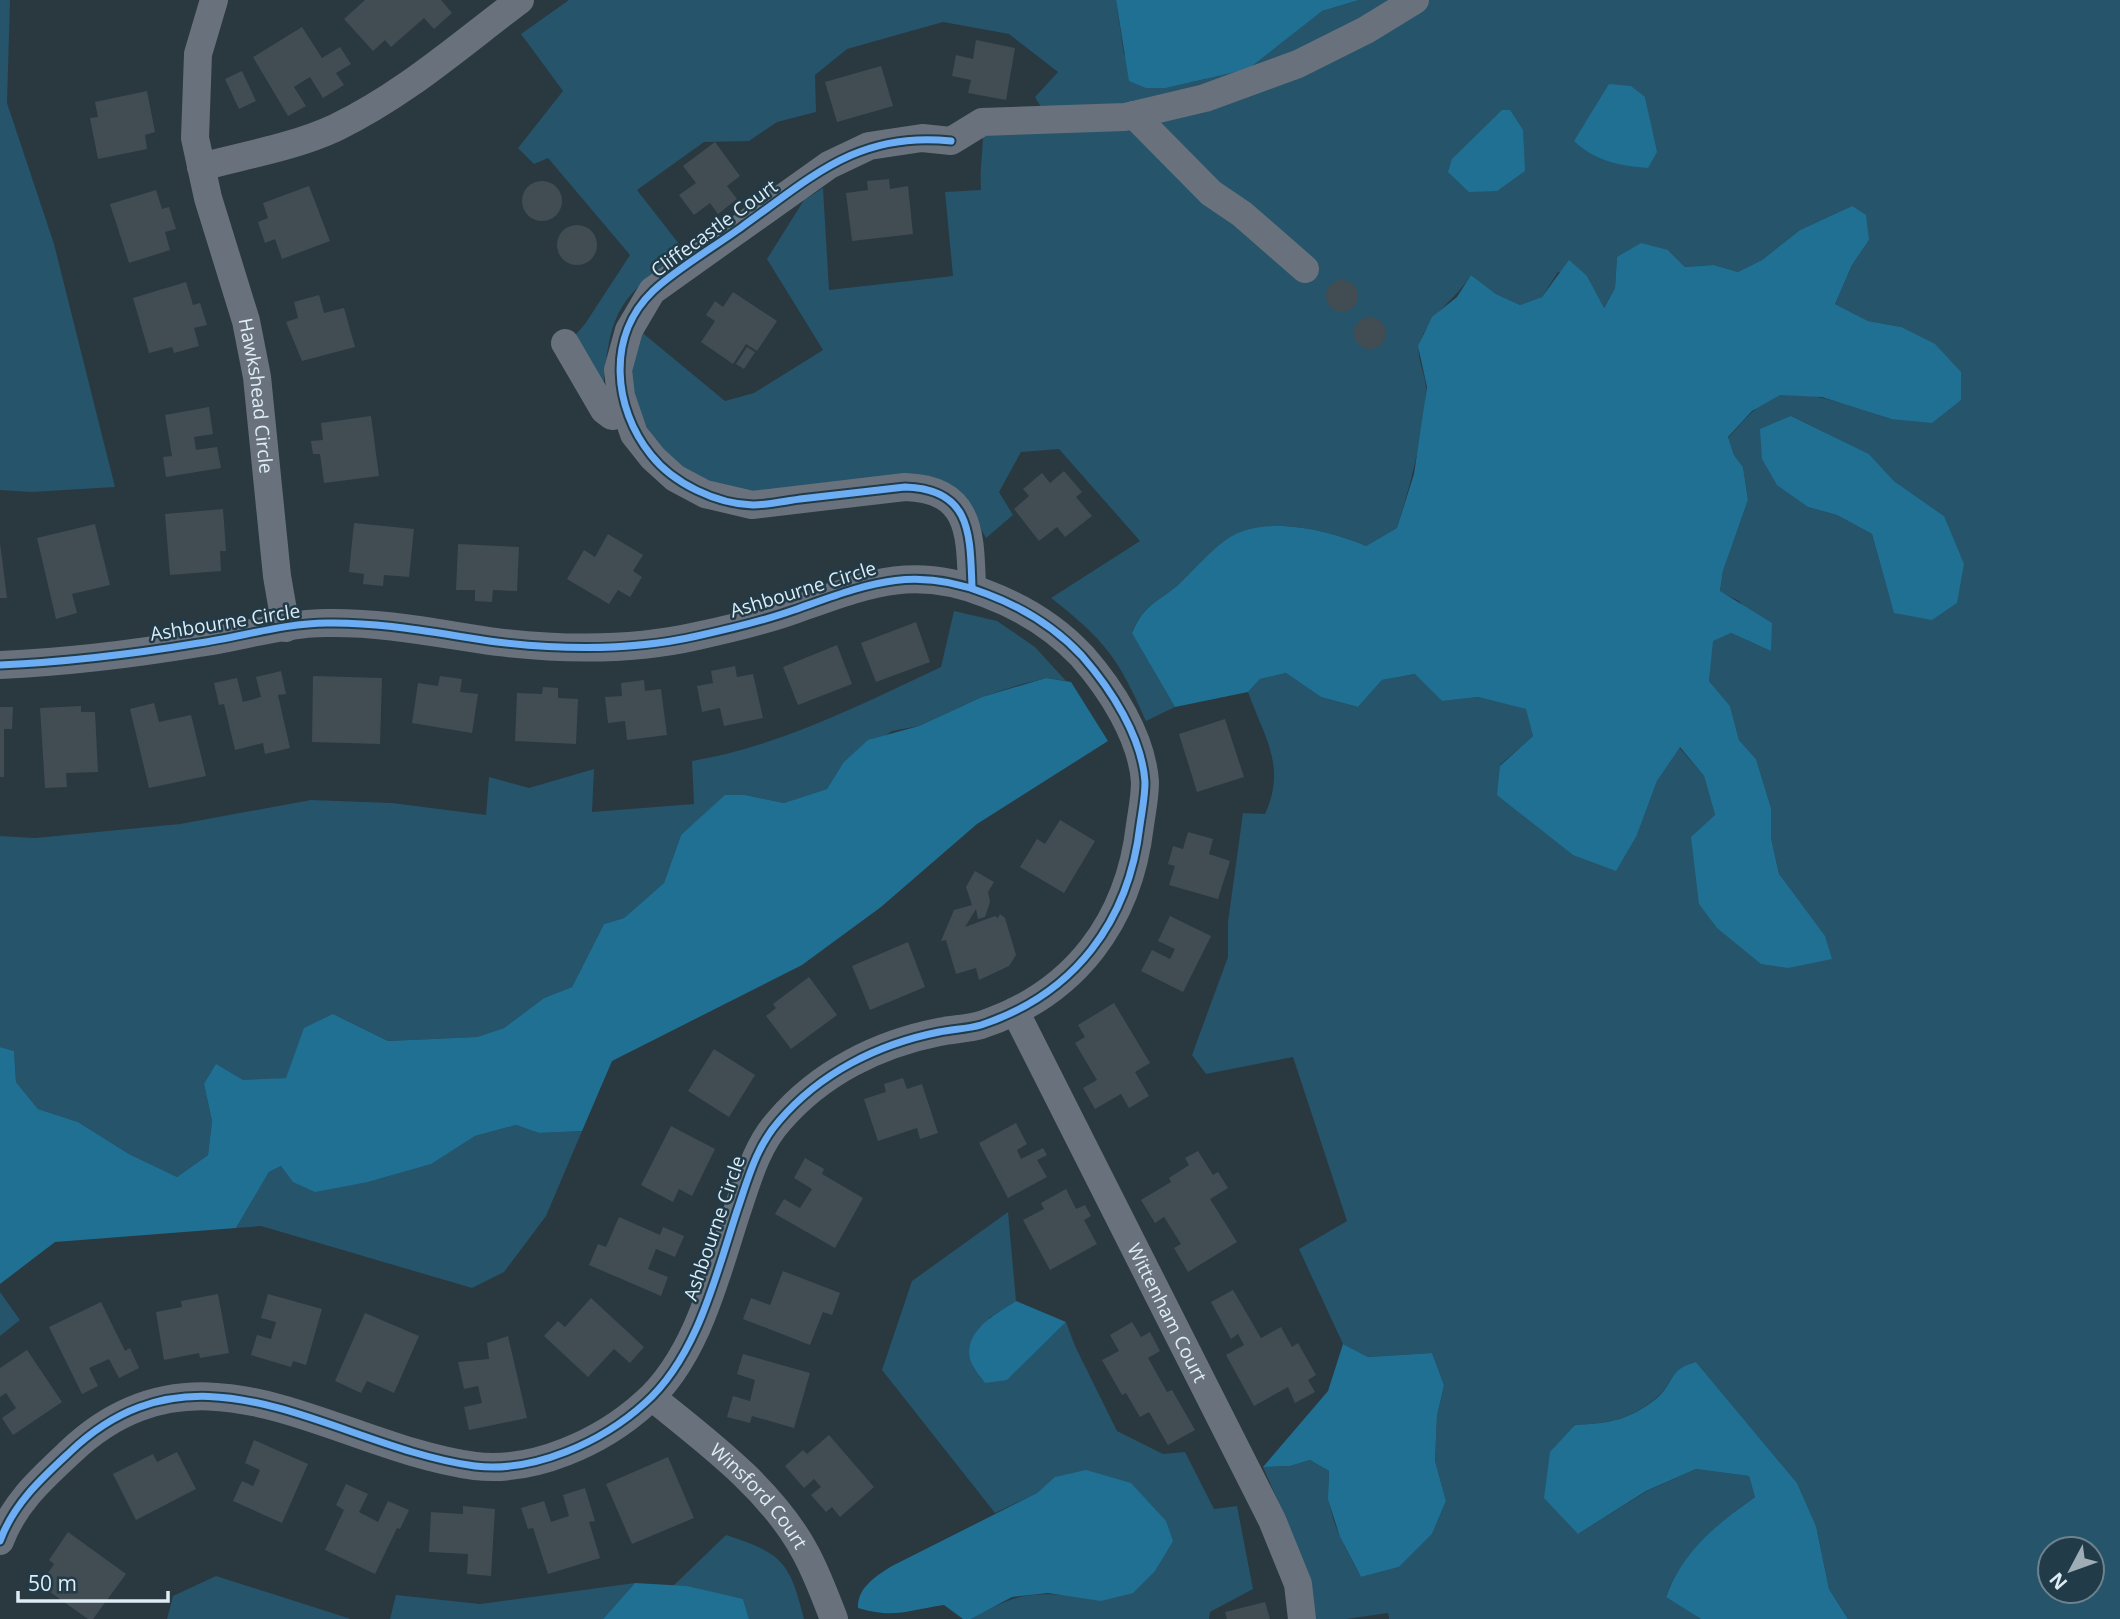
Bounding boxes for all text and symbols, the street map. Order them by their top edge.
street label: Cliffecastle Court [645,173,783,283]
street label: Hawkshead Circle [233,316,280,475]
street label: Ashbourne Circle [727,554,879,624]
street label: Ashbourne Circle [148,597,302,647]
street label: Ashbourne Circle [677,1152,751,1304]
street label: Wittenham Court [1121,1239,1213,1387]
street label: Winsford Court [705,1437,814,1554]
north arrow [2036,1535,2106,1605]
scale bar [18,1560,168,1604]
text: N [2043,1567,2073,1596]
text: 50 m [28,1569,77,1597]

